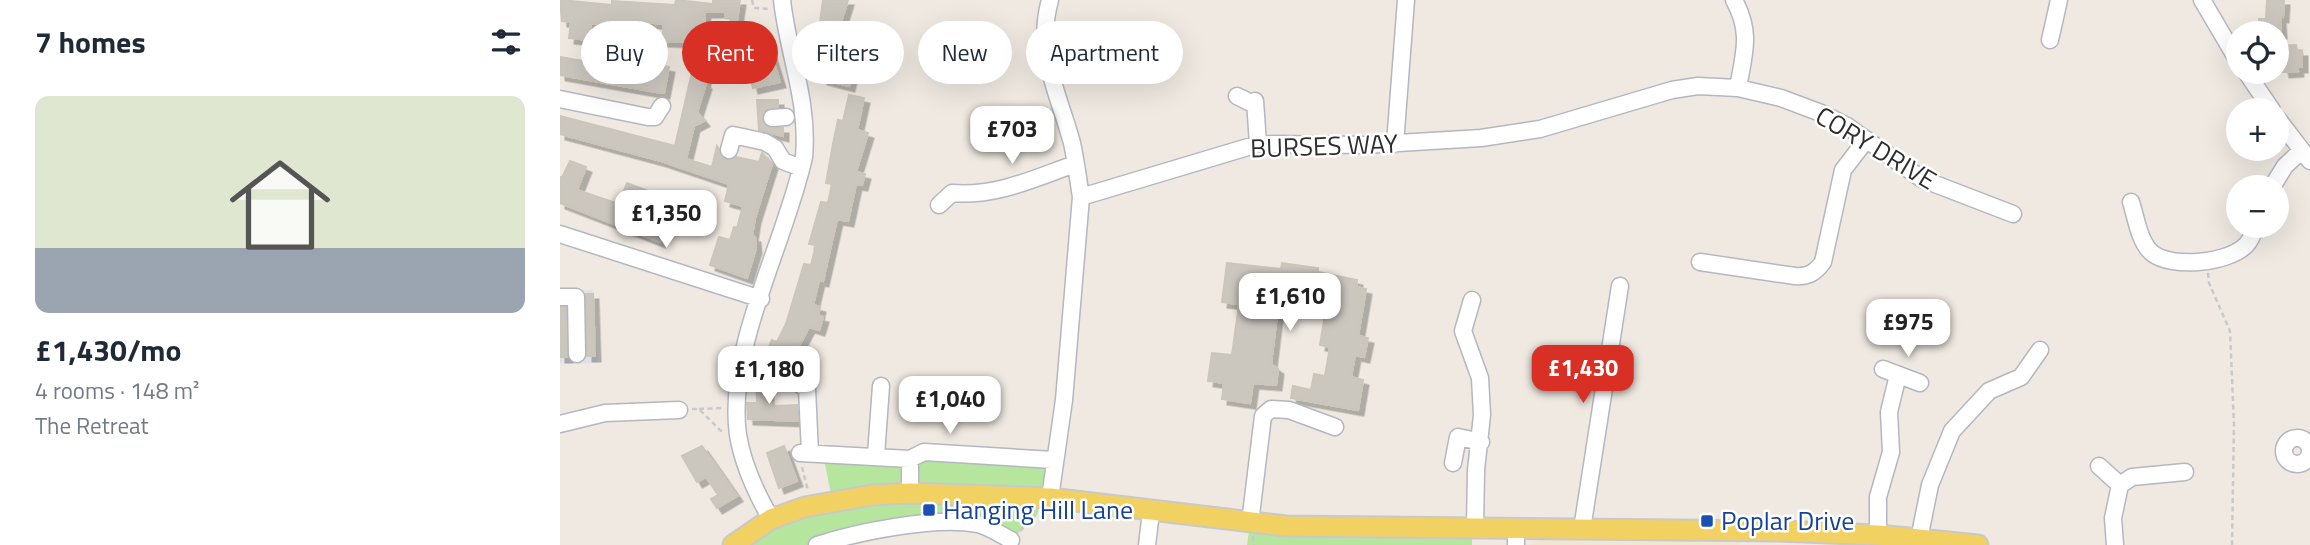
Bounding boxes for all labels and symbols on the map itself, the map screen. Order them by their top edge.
street label: CORY DRIVE [1808,96,1944,199]
pin: £703 [971,106,1053,166]
street label: BURSES WAY [1250,123,1398,168]
pin: £1,350 [609,190,723,250]
pin: £1,610 [1233,274,1347,333]
pin: £975 [1867,300,1949,359]
pin: £1,180 [712,346,826,406]
pin: £1,430 [1526,346,1640,405]
pin: £1,040 [893,376,1007,436]
place label: Hanging Hill Lane [943,490,1133,529]
place label: Poplar Drive [1721,501,1854,540]
marker: Hanging Hill Lane [921,502,937,518]
marker: Poplar Drive [1699,513,1715,529]

